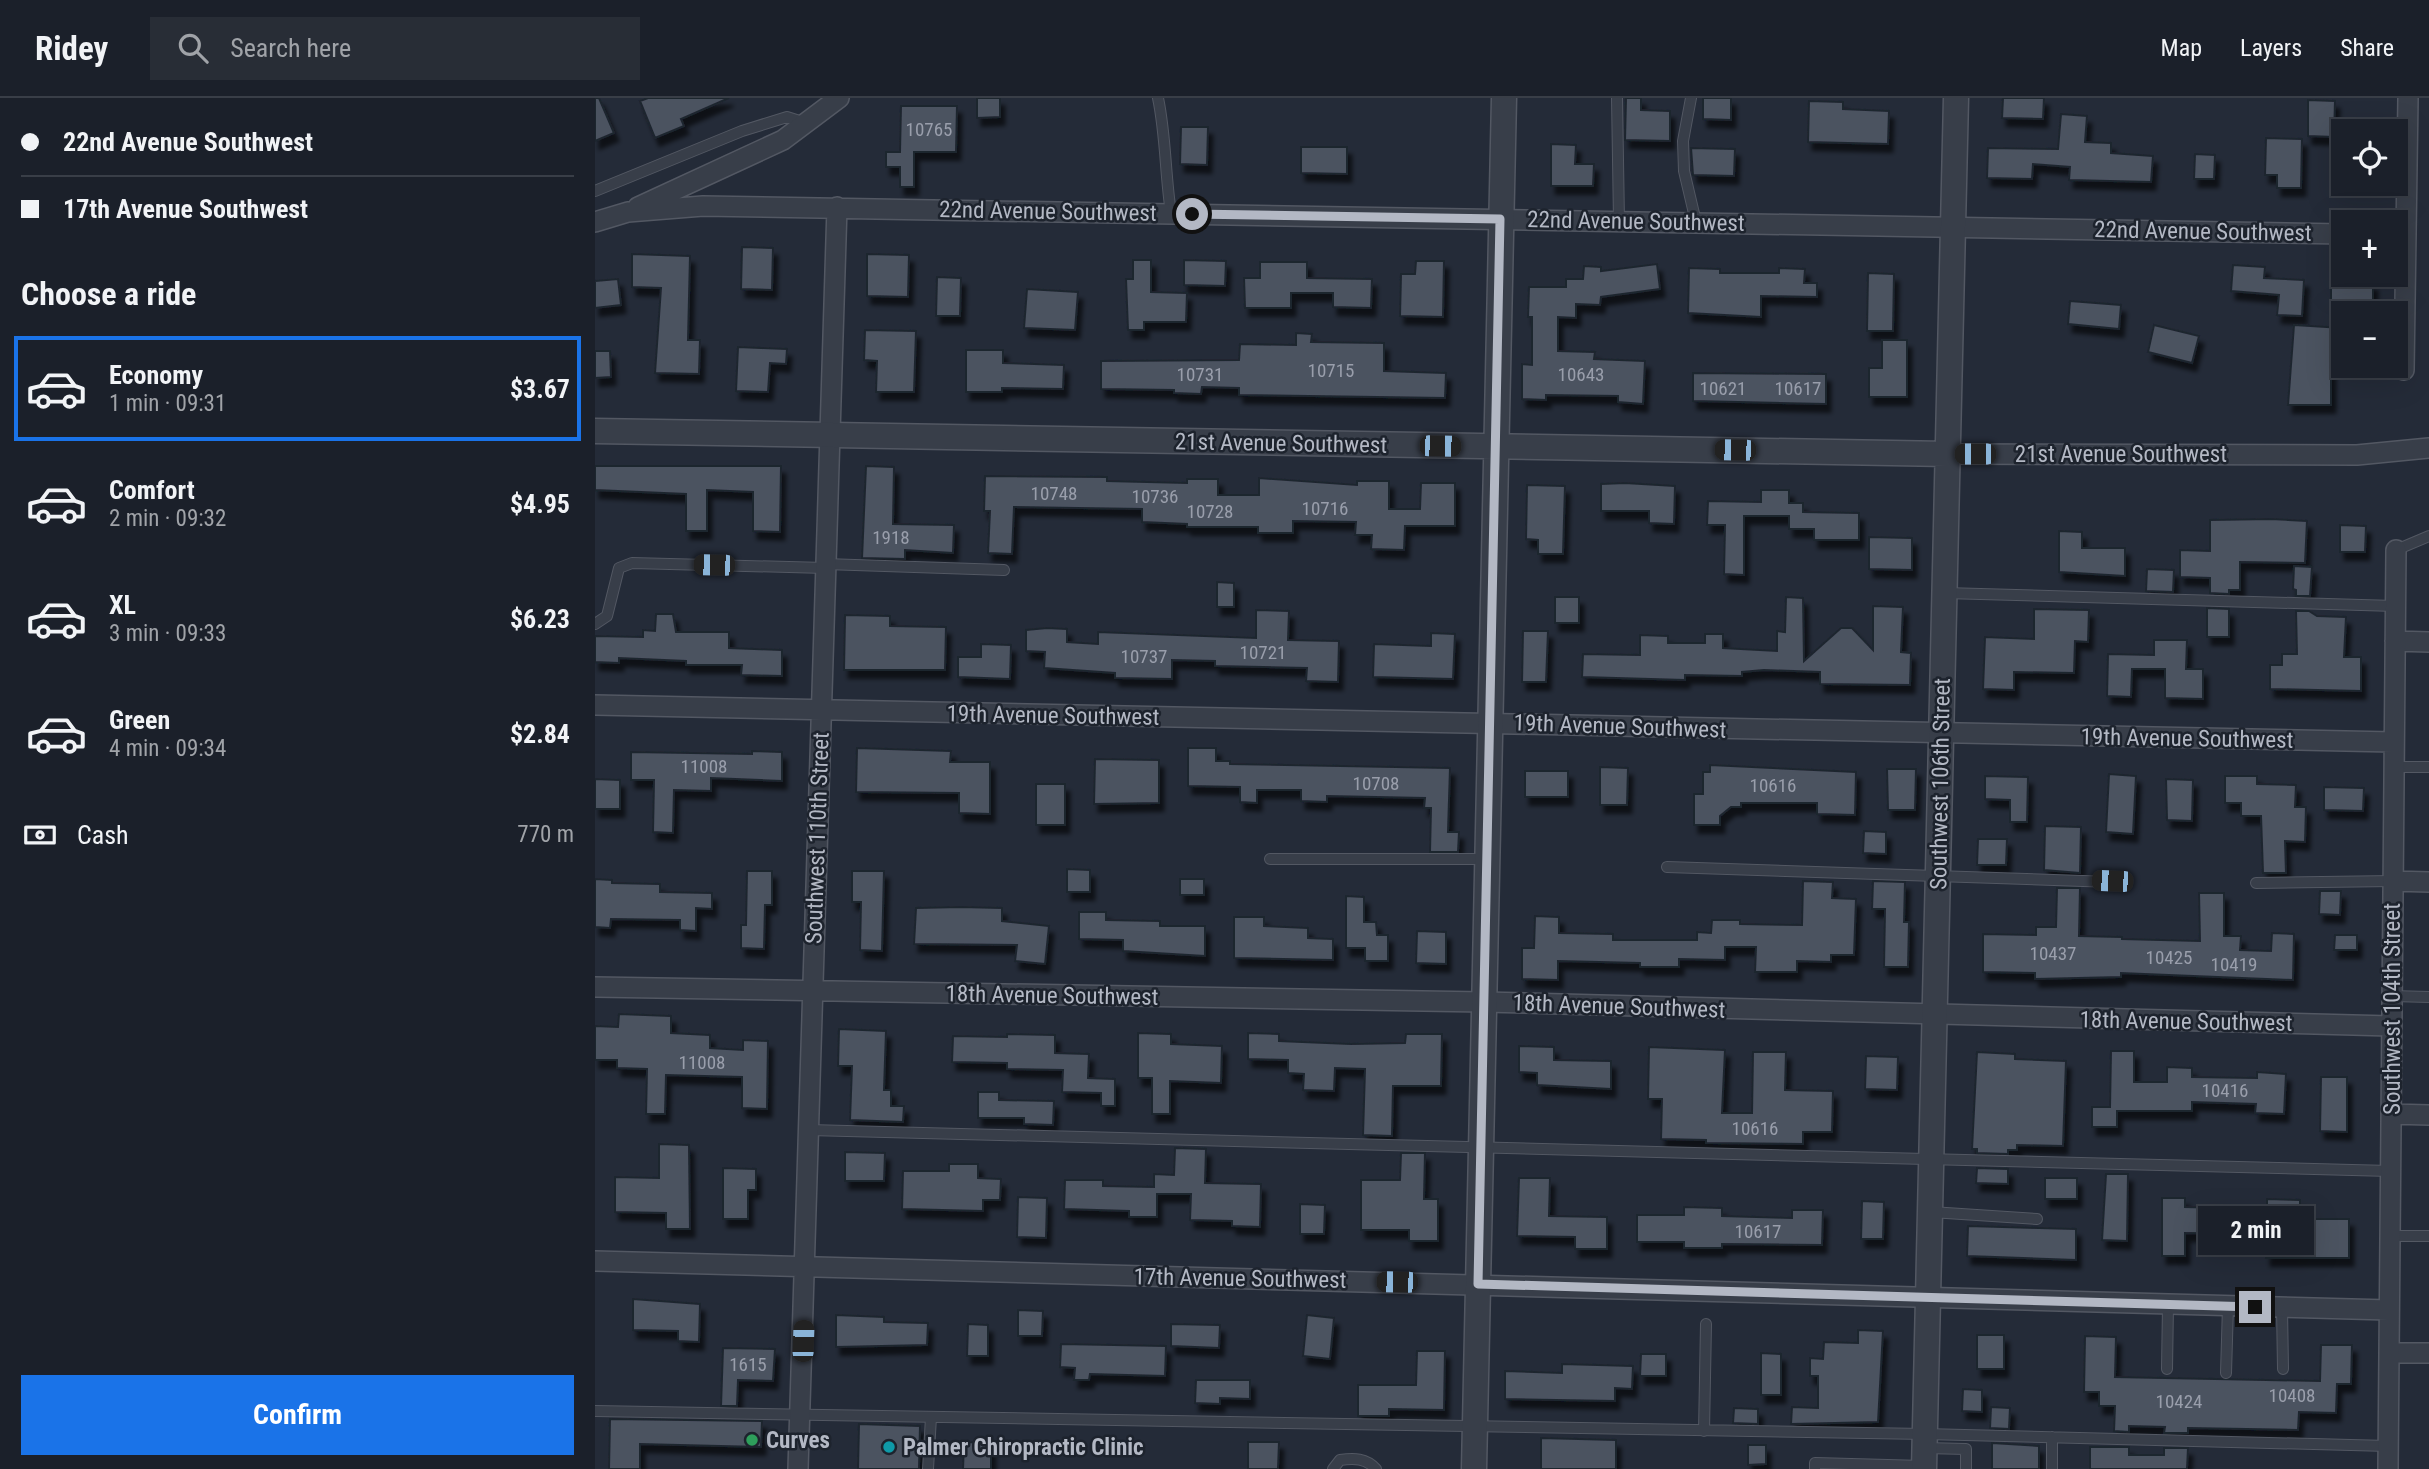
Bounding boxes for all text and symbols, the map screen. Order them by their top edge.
search box [150,17,640,80]
text: Ridey [35,29,108,68]
icon: search [174,29,212,67]
text: Search here [230,33,351,63]
text: Map [2161,34,2202,62]
text: Layers [2240,34,2302,62]
text: Share [2340,34,2394,62]
house number: 10765 [906,118,952,141]
map controls [2331,119,2408,378]
button: locate [2331,119,2408,196]
text: 22nd Avenue Southwest [63,127,313,157]
text: 17th Avenue Southwest [63,194,308,224]
street label: 22nd Avenue Southwest [939,196,1157,227]
route start [1176,198,1208,230]
street label: 22nd Avenue Southwest [1527,206,1745,237]
button: + [2331,210,2408,287]
street label: 22nd Avenue Southwest [2094,216,2312,247]
text: Choose a ride [21,275,196,313]
button: − [2331,301,2408,378]
icon: car [25,357,88,420]
house number: 10715 [1308,359,1354,382]
text: Economy [109,360,203,390]
house number: 10731 [1177,363,1223,386]
house number: 10643 [1558,363,1604,386]
text: $3.67 [510,374,570,404]
house number: 10621 [1700,377,1746,400]
house number: 10617 [1775,377,1821,400]
text: 1 min · 09:31 [109,390,226,417]
street label: 21st Avenue Southwest [1175,428,1387,459]
car [1419,435,1462,457]
car [1714,439,1757,461]
street label: 21st Avenue Southwest [2015,441,2227,468]
car [1955,444,1997,465]
icon: car [25,472,88,535]
text: Comfort [109,475,195,505]
house number: 10748 [1031,482,1077,505]
house number: 10736 [1132,485,1178,508]
text: $4.95 [510,489,570,519]
house number: 10716 [1302,497,1348,520]
house number: 10728 [1187,500,1233,523]
text: 2 min · 09:32 [109,505,226,532]
house number: 1918 [872,526,910,549]
car [693,554,736,576]
icon: car [25,587,88,650]
text: XL [109,590,136,620]
text: $6.23 [510,604,570,634]
text: 3 min · 09:33 [109,620,226,647]
house number: 10721 [1240,641,1286,664]
house number: 10737 [1121,645,1167,668]
street label: Southwest 106th Street [1925,678,1956,890]
street label: 19th Avenue Southwest [946,700,1160,731]
icon: car [25,702,88,765]
text: Green [109,705,170,735]
street label: 19th Avenue Southwest [1513,709,1727,744]
text: $2.84 [510,719,570,749]
street label: 19th Avenue Southwest [2080,723,2294,754]
street label: Southwest 110th Street [800,732,835,944]
text: 4 min · 09:34 [109,735,226,762]
house number: 11008 [681,755,727,778]
house number: 10708 [1353,772,1399,795]
house number: 10616 [1750,774,1796,797]
icon: cash [21,816,59,854]
text: Cash [77,820,129,850]
text: 770 m [517,821,574,848]
car [2091,870,2134,892]
street label: Southwest 104th Street [2379,903,2406,1115]
house number: 10437 [2030,942,2076,965]
house number: 10425 [2146,946,2192,969]
house number: 10419 [2211,953,2257,976]
street label: 18th Avenue Southwest [945,980,1159,1011]
street label: 18th Avenue Southwest [1512,989,1726,1024]
street label: 18th Avenue Southwest [2079,1006,2293,1037]
house number: 11008 [679,1051,725,1074]
house number: 10416 [2202,1079,2248,1102]
house number: 10616 [1732,1117,1778,1140]
callout: 2 min [2197,1206,2313,1254]
text: 2 min [2230,1217,2282,1244]
house number: 10617 [1735,1220,1781,1243]
street label: 17th Avenue Southwest [1133,1263,1347,1294]
car [1376,1271,1419,1293]
route end [2239,1291,2271,1323]
car [792,1320,815,1362]
house number: 1615 [729,1353,767,1376]
button: Confirm [21,1375,574,1455]
house number: 10408 [2269,1384,2315,1407]
house number: 10424 [2156,1390,2202,1413]
place label: Curves [766,1427,830,1454]
marker: Curves [744,1432,760,1448]
place label: Palmer Chiropractic Clinic [903,1434,1144,1461]
marker: Palmer Chiropractic Clinic [881,1439,897,1455]

